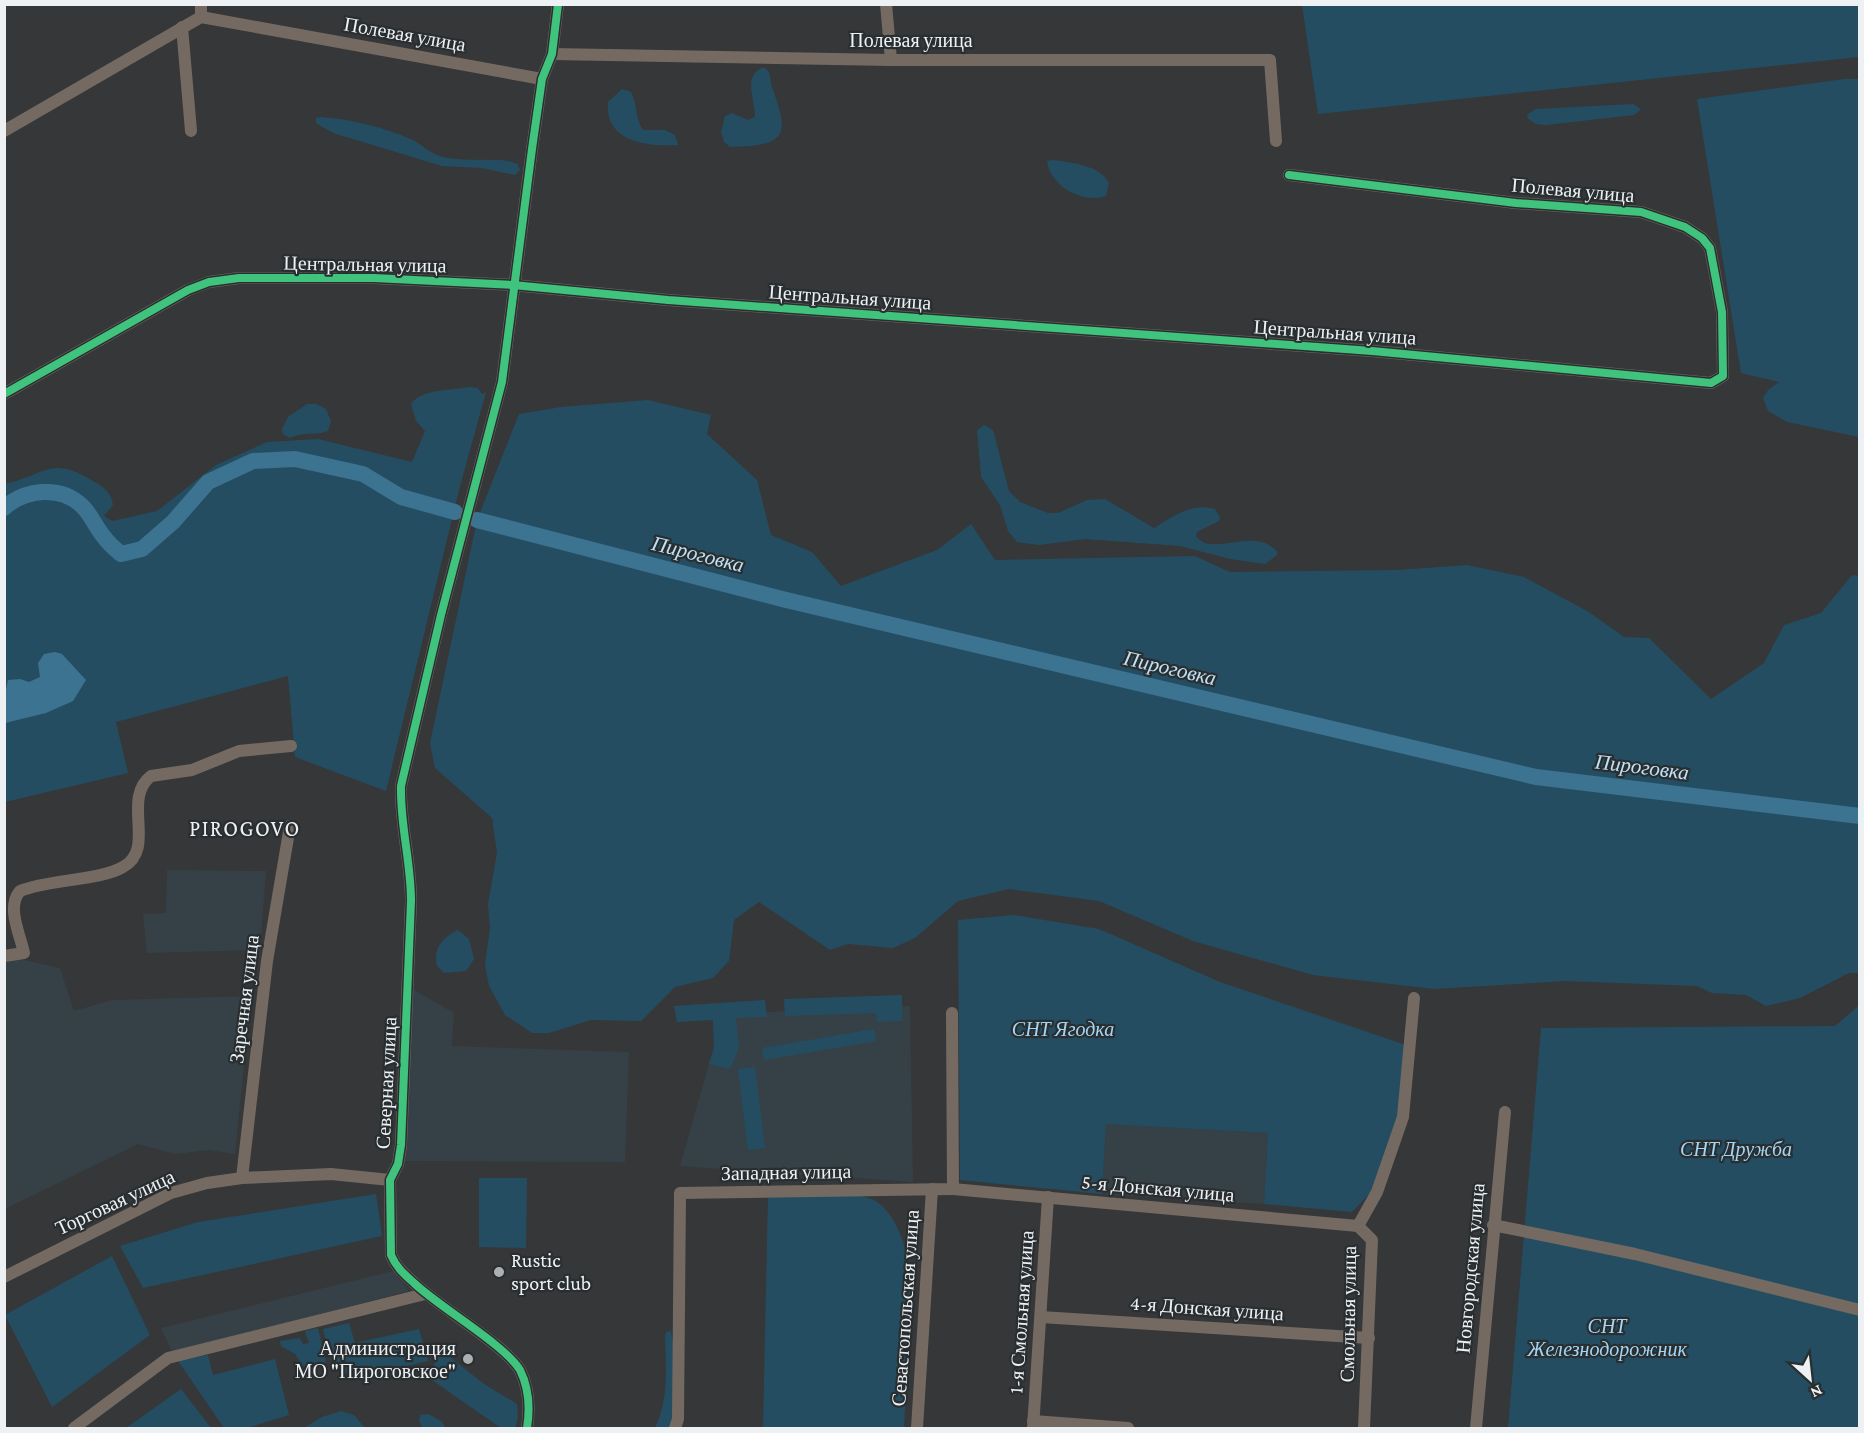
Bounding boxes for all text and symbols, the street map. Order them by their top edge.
street label: Полевая улица [342,12,468,57]
street label: Полевая улица [849,29,973,52]
street label: Полевая улица [1510,174,1636,207]
street label: Центральная улица [283,252,447,277]
street label: Центральная улица [768,280,932,315]
street label: Центральная улица [1253,315,1417,350]
water label: Пироговка [648,531,747,577]
water label: Пироговка [1120,645,1219,690]
water label: Пироговка [1593,749,1690,785]
district label: PIROGOVO [189,816,301,841]
street label: Заречная улица [225,933,264,1065]
street label: Северная улица [372,1016,401,1150]
park label: СНТ Ягодка [1012,1018,1114,1040]
park label: СНТ Дружба [1680,1138,1792,1161]
street label: Западная улица [721,1160,851,1185]
street label: Торговая улица [52,1165,179,1240]
street label: 5-я Донская улица [1080,1170,1236,1207]
street label: Новгородская улица [1452,1182,1489,1354]
street label: Севастопольская улица [887,1209,924,1407]
street label: 1-я Смольная улица [1004,1229,1039,1394]
street label: Смольная улица [1336,1245,1361,1383]
place label: Rustic sport club [511,1249,591,1295]
marker: Rustic sport club [492,1265,506,1279]
street label: 4-я Донская улица [1129,1292,1285,1325]
park label: СНТ Железнодорожник [1526,1315,1687,1361]
place label: Администрация МО "Пироговское" [295,1337,456,1383]
north arrow [1780,1349,1840,1409]
marker: Администрация МО "Пироговское" [461,1352,475,1366]
text: N [1808,1382,1825,1402]

